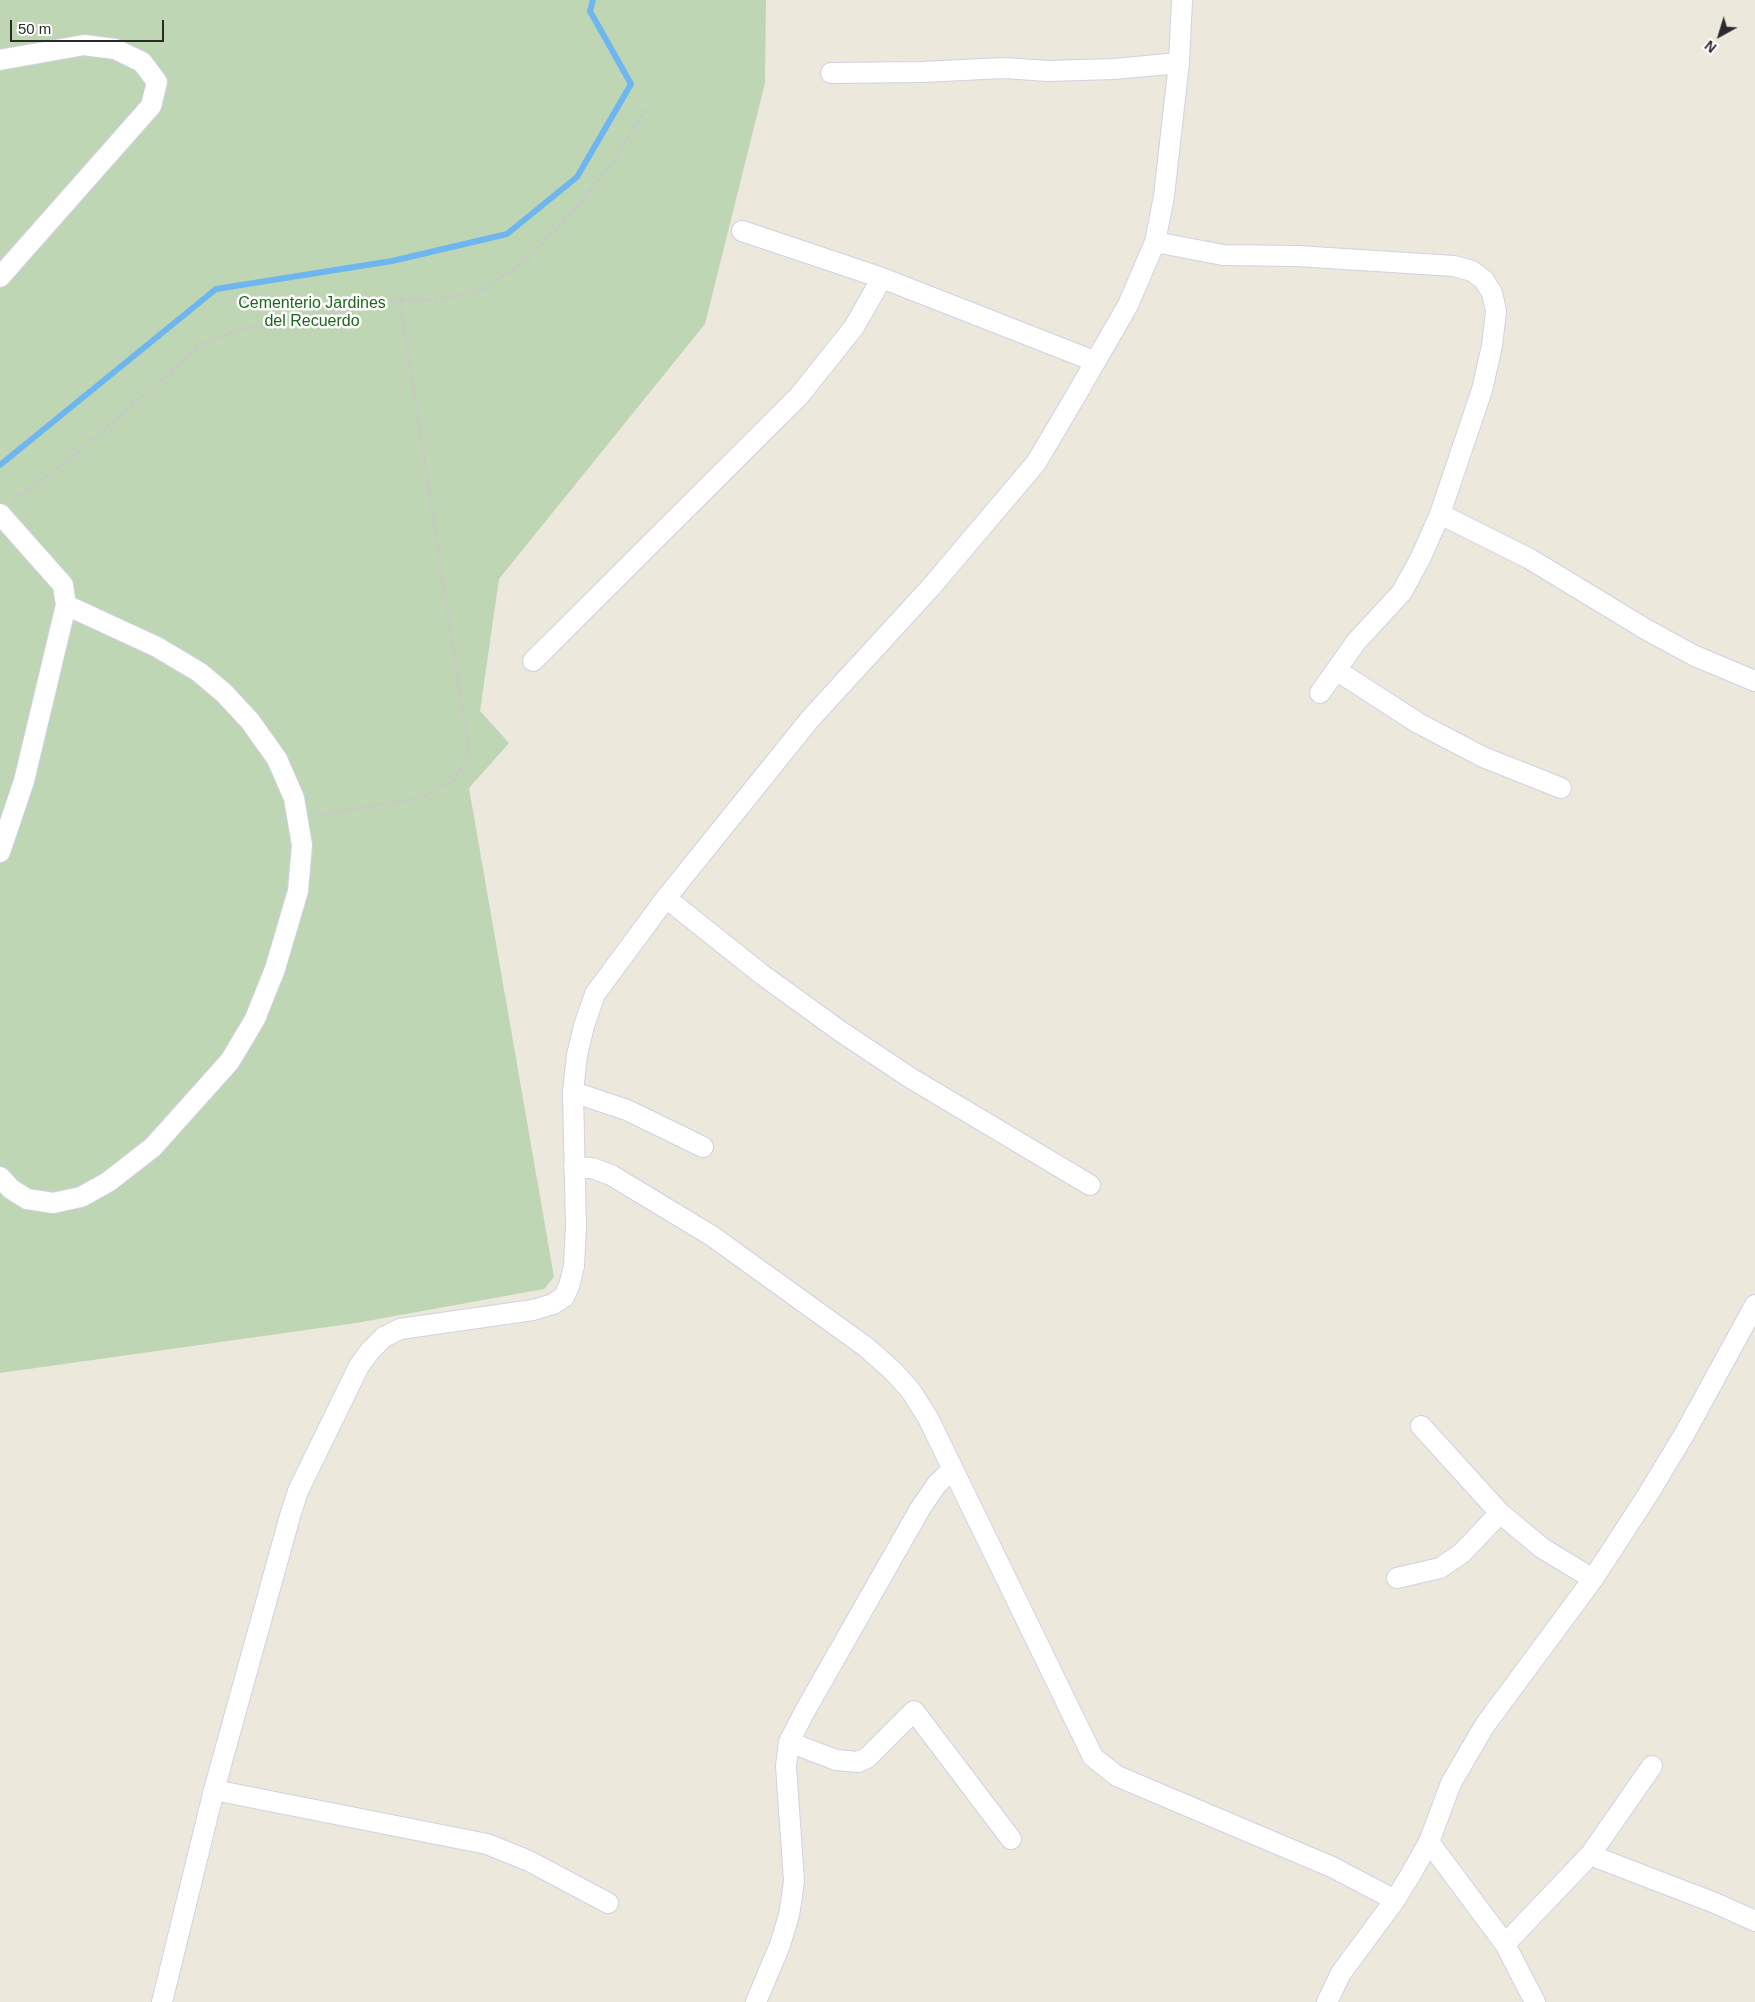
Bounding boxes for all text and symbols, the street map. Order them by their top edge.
scale bar [12,10,166,42]
north arrow [1695,10,1745,60]
text: 50 m [18,20,51,37]
text: N [1702,37,1720,56]
park label: Cementerio Jardines del Recuerdo [238,294,386,332]

